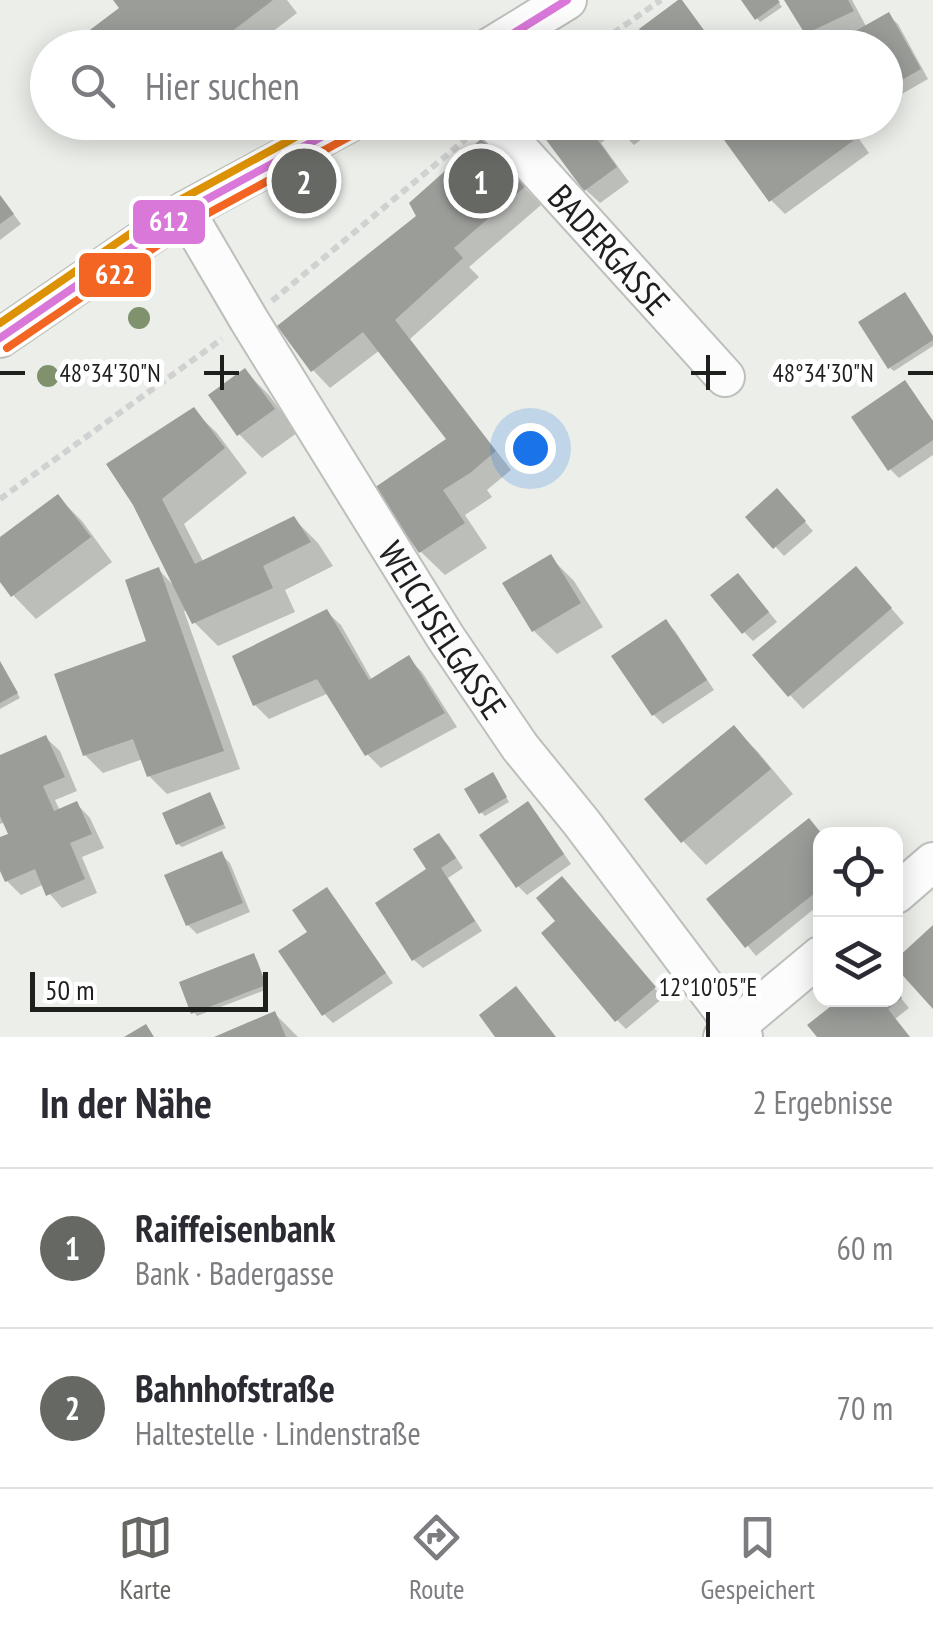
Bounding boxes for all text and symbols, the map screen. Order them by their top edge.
search box [30,30,903,140]
icon: search [65,58,120,113]
text: Hier suchen [145,61,300,110]
pin: 2 [272,144,336,218]
pin: 1 [448,144,514,218]
street label: BADERGASSE [538,174,681,325]
line badge: 612 [131,198,207,246]
text: 612 [149,202,189,239]
line badge: 622 [77,251,153,299]
text: 622 [95,255,135,292]
text: 48°34'30"N [59,357,161,389]
text: 48°34'30"N [772,357,874,389]
your location [505,423,556,474]
street label: WEICHSELGASSE [369,532,517,728]
map controls [813,827,903,1007]
button: locate [813,827,903,917]
button: layers [813,917,903,1007]
scale bar [30,967,268,1011]
text: 50 m [45,971,94,1008]
text: 12°10'05"E [659,971,757,1003]
text: In der Nähe [40,1075,212,1130]
text: 2 Ergebnisse [753,1081,893,1123]
text: Raiffeisenbank [135,1203,335,1252]
text: 1 [65,1227,80,1269]
text: 60 m [837,1227,893,1269]
text: Bank · Badergasse [135,1252,334,1294]
text: Bahnhofstraße [135,1363,335,1412]
text: 2 [65,1387,80,1429]
text: 70 m [837,1387,893,1429]
text: Haltestelle · Lindenstraße [135,1412,421,1454]
tab: Karte [118,1510,173,1607]
tab: Route [409,1510,465,1607]
tab: Gespeichert [700,1510,815,1607]

